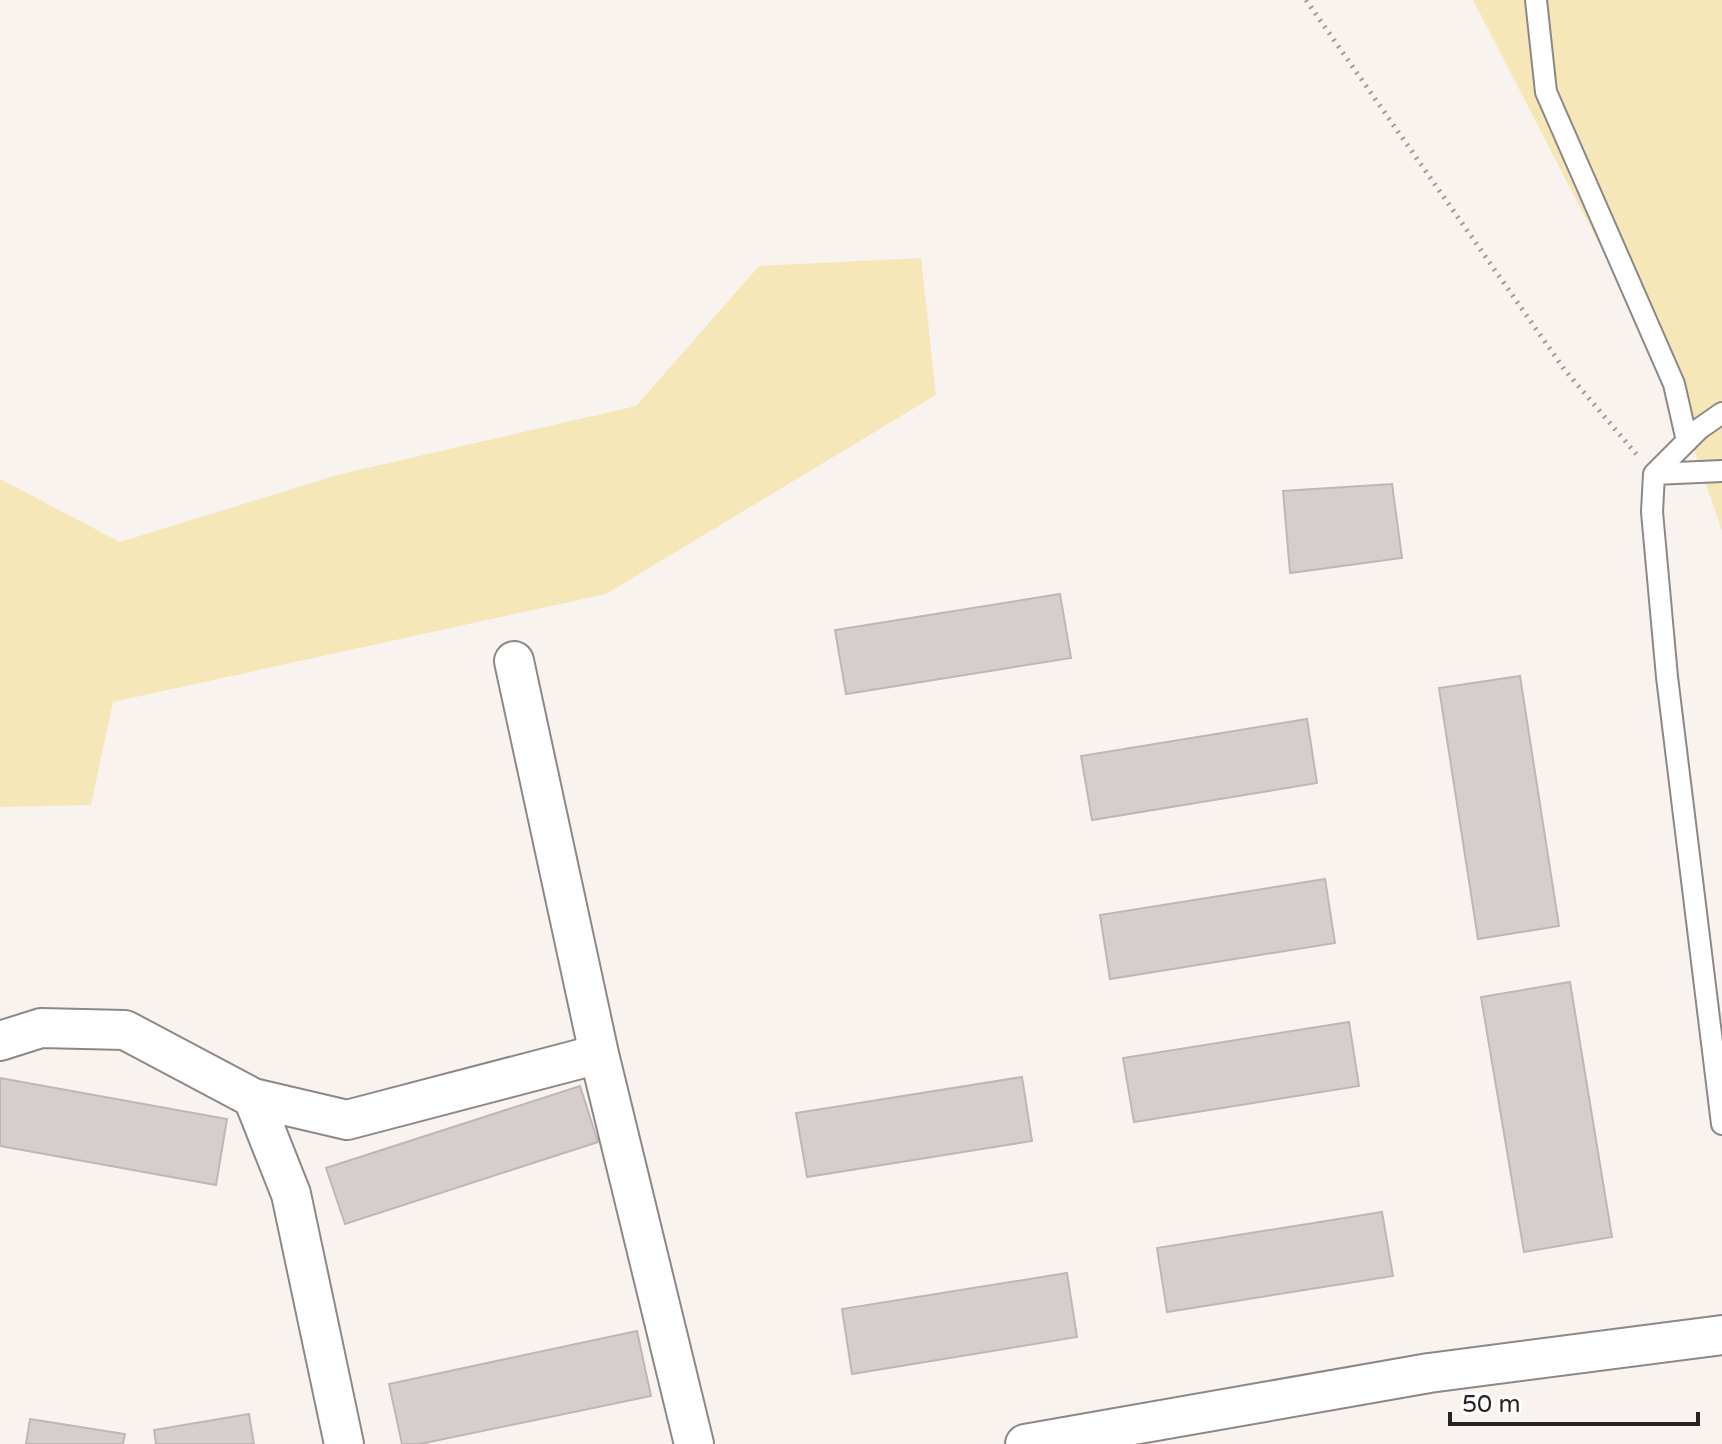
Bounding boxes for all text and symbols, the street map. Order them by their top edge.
scale bar [1450,1376,1698,1426]
text: 50 m [1462,1390,1520,1419]

